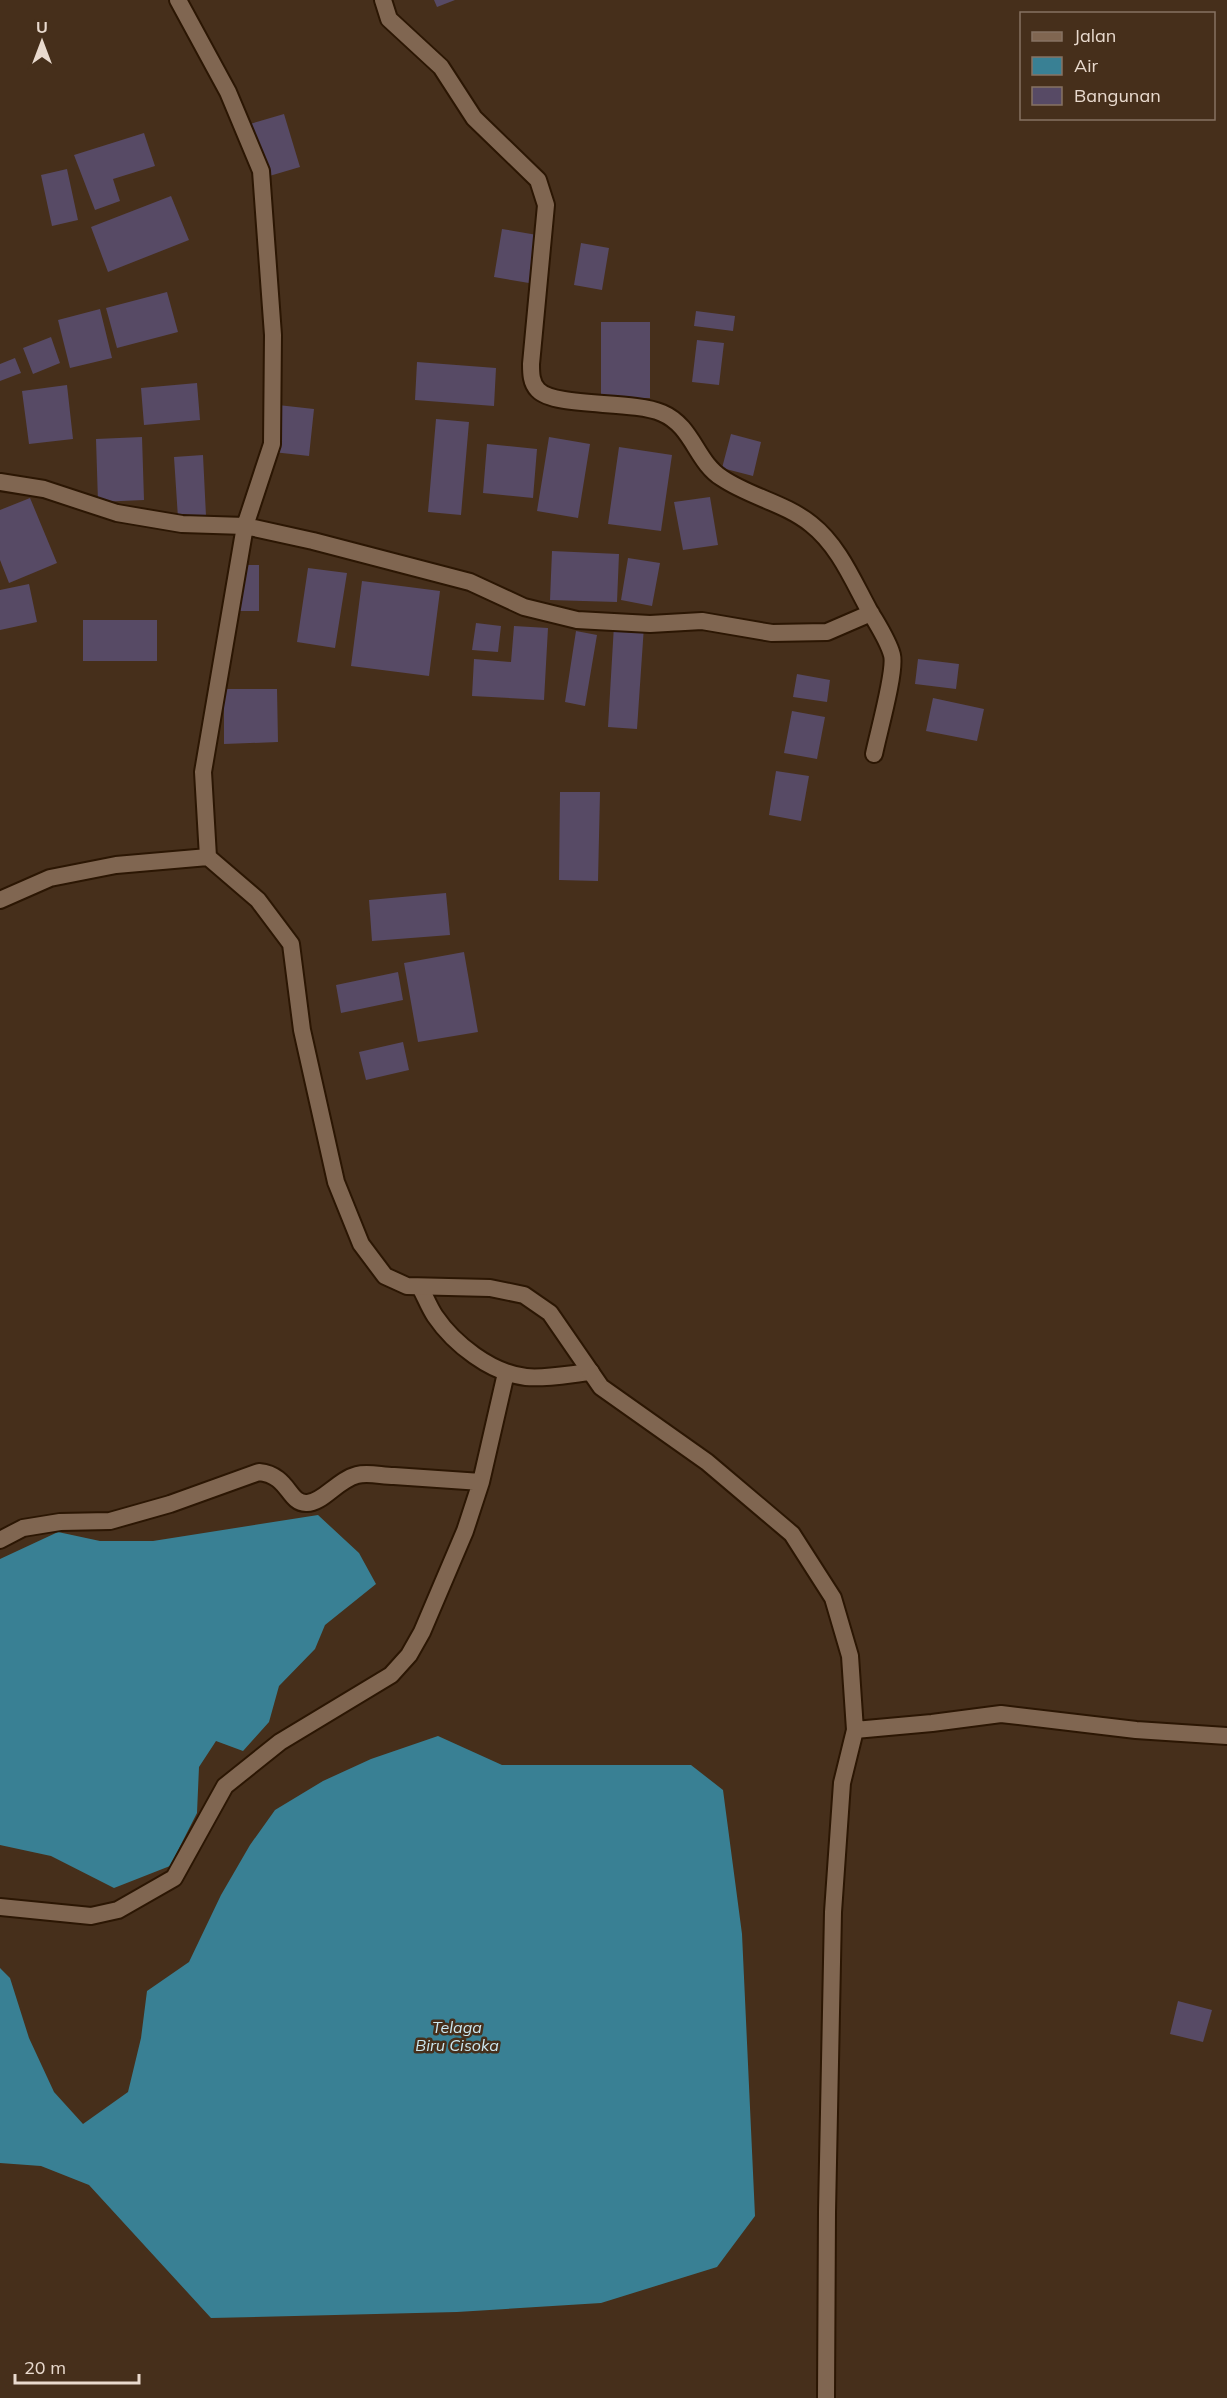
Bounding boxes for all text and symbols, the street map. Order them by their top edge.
north arrow [12,12,72,72]
legend [1020,12,1215,120]
text: U [36,17,48,37]
text: Jalan [1074,24,1116,47]
text: Air [1074,54,1099,77]
text: Bangunan [1074,84,1161,107]
water label: Telaga Biru Cisoka [415,2017,499,2055]
scale bar [15,2347,140,2385]
text: 20 m [24,2356,66,2379]

